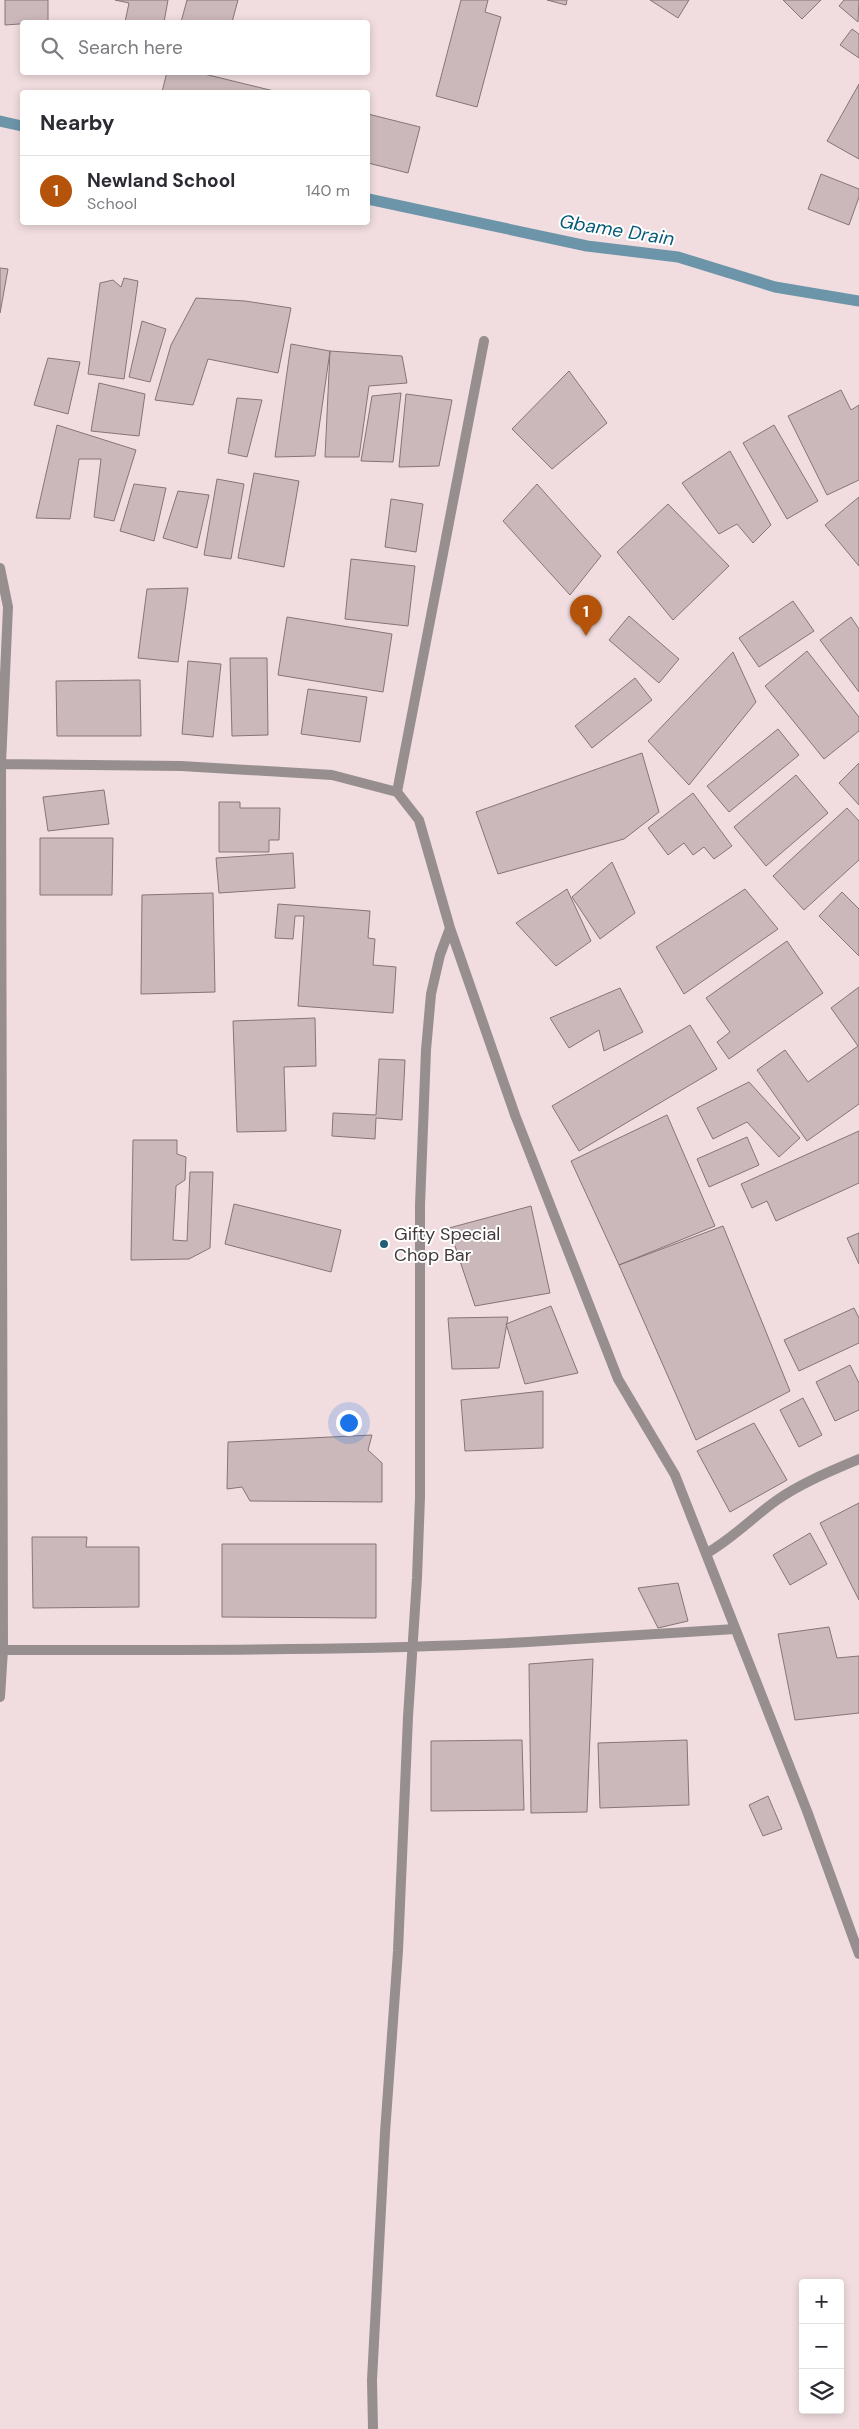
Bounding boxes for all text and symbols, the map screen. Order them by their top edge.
search box [20,20,370,75]
icon: search [38,34,66,62]
text: Search here [78,35,183,60]
text: Nearby [40,109,114,137]
text: Newland School [87,168,235,193]
text: 1 [53,180,59,201]
text: 140 m [306,180,350,201]
text: School [87,193,137,214]
water label: Gbame Drain [558,209,676,251]
pin: 1 [570,595,602,636]
place label: Gifty Special Chop Bar [394,1222,500,1267]
marker: Gifty Special Chop Bar [378,1238,390,1250]
your location [336,1410,362,1436]
map controls [799,2279,844,2414]
button: + [799,2279,844,2324]
button: − [799,2324,844,2369]
button: layers [799,2369,844,2414]

